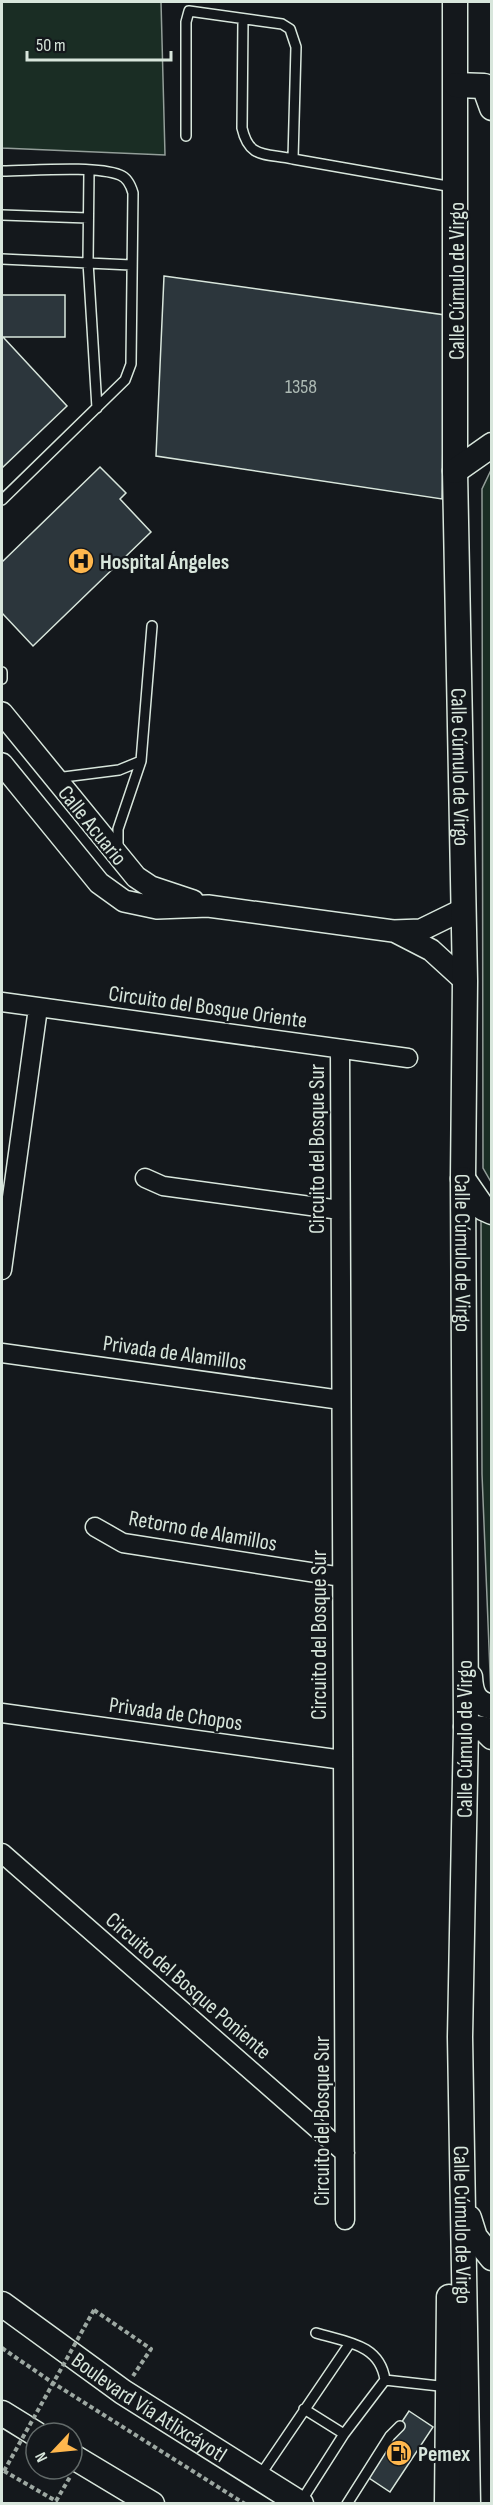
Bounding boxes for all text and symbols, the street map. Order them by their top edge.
scale bar [27,24,171,62]
text: 50 m [36,35,66,56]
street label: Calle Cúmulo de Virgo [444,202,471,360]
house number: 1358 [285,375,317,399]
hospital icon: Hospital Ángeles [66,546,96,576]
place label: Hospital Ángeles [100,549,229,576]
street label: Calle Cúmulo de Virgo [444,688,474,846]
street label: Calle Acuario [51,781,132,871]
street label: Circuito del Bosque Oriente [107,980,309,1035]
street label: Circuito del Bosque Sur [304,1064,331,1234]
street label: Calle Cúmulo de Virgo [448,1174,476,1332]
street label: Privada de Alamillos [101,1330,248,1377]
street label: Retorno de Alamillos [127,1505,279,1558]
street label: Circuito del Bosque Sur [306,1550,333,1720]
street label: Calle Cúmulo de Virgo [452,1660,479,1818]
street label: Privada de Chopos [107,1692,244,1737]
street label: Circuito del Bosque Poniente [100,1907,276,2065]
street label: Circuito del Bosque Sur [309,2036,336,2206]
street label: Calle Cúmulo de Virgo [447,2145,477,2304]
street label: Boulevard Vía Atlixcáyotl [66,2347,231,2469]
north arrow [24,2421,84,2481]
fuel station icon: Pemex [384,2438,414,2468]
place label: Pemex [418,2441,470,2468]
text: N [31,2449,52,2465]

